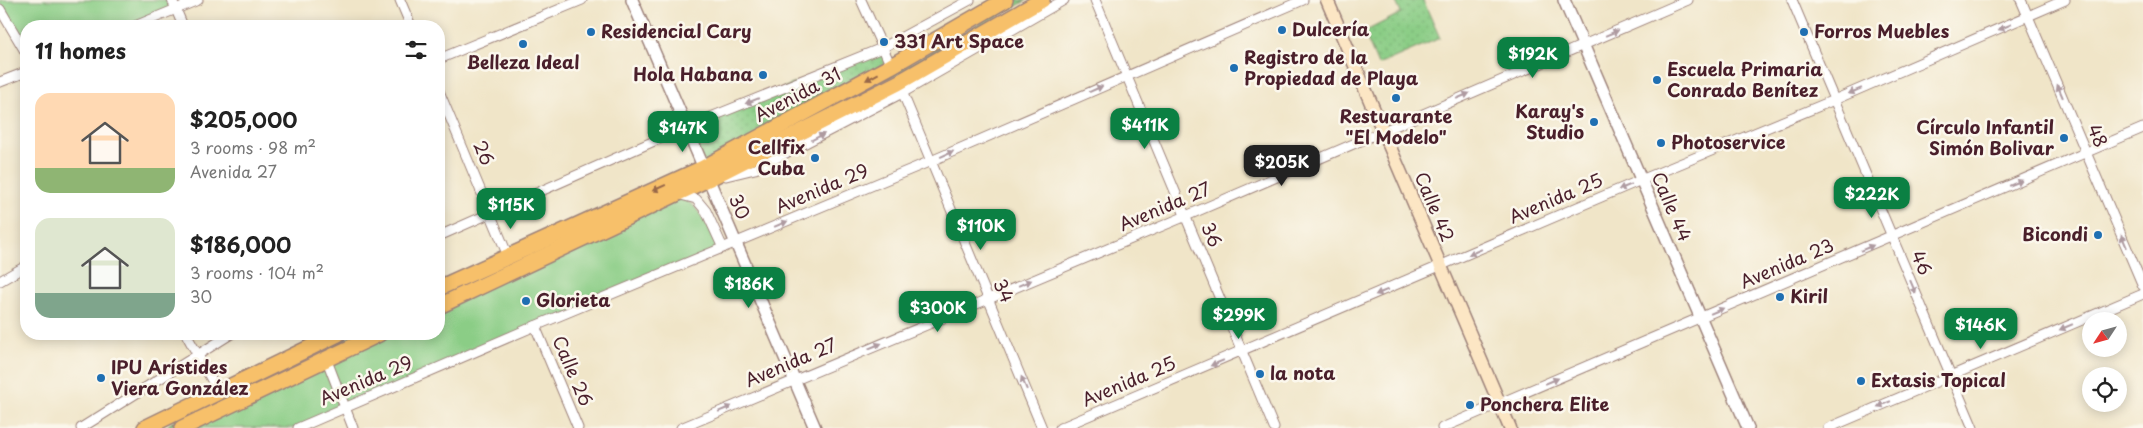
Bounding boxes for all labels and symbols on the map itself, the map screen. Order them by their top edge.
place label: Dulcería [1292,15,1370,42]
place label: Residencial Cary [601,17,751,44]
place label: Forros Muebles [1814,17,1950,44]
marker: Dulcería [1276,24,1288,36]
one-way arrow [1998,24,2012,32]
marker: Residencial Cary [585,26,597,38]
marker: Forros Muebles [1798,26,1810,38]
place label: 331 Art Space [894,27,1024,54]
one-way arrow [1605,28,1619,36]
marker: 331 Art Space [878,36,890,48]
pin: $192K [1498,36,1568,79]
marker: Belleza Ideal [517,38,529,50]
place label: Registro de la Propiedad de Playa [1244,43,1419,91]
place label: Belleza Ideal [467,48,579,75]
place label: Escuela Primaria Conrado Benítez [1667,55,1823,103]
place label: Hola Habana [633,60,753,87]
street label: Avenida 31 [749,60,845,128]
marker: Registro de la Propiedad de Playa [1228,62,1240,74]
marker: Hola Habana [757,69,769,81]
one-way arrow [865,72,879,81]
marker: Escuela Primaria Conrado Benítez [1651,74,1663,86]
one-way arrow [2056,84,2064,98]
one-way arrow [1089,85,1103,93]
one-way arrow [1848,88,1862,96]
marker: Restuarante "El Modelo" [1390,92,1402,104]
one-way arrow [1455,92,1470,100]
place label: Karay's Studio [1515,97,1584,145]
one-way arrow [744,98,759,105]
place label: Restuarante "El Modelo" [1340,102,1453,150]
pin: $411K [1110,108,1180,150]
pin: $147K [648,110,718,153]
place label: Círculo Infantil Simón Bolivar [1916,113,2055,161]
marker: Karay's Studio [1588,116,1600,128]
street label: 48 [2081,120,2115,151]
place label: Photoservice [1671,128,1786,155]
marker: Círculo Infantil Simón Bolivar [2058,132,2070,144]
place label: Cellfix Cuba [748,133,805,181]
one-way arrow [811,133,825,141]
street label: 26 [467,136,502,169]
marker: Photoservice [1655,137,1667,149]
pin: $205K [1247,144,1317,187]
one-way arrow [940,150,954,158]
marker: Cellfix Cuba [809,152,821,164]
street label: Avenida 29 [771,156,872,219]
street label: Avenida 25 [1504,166,1607,230]
street label: Calle 42 [1409,167,1462,245]
street label: Calle 44 [1646,167,1699,245]
street label: Avenida 27 [1114,174,1215,237]
pin: $222K [1837,176,1907,219]
one-way arrow [2009,179,2023,187]
one-way arrow [652,184,666,192]
one-way arrow [1618,184,1632,192]
pin: $115K [476,188,546,230]
street label: 30 [723,190,758,223]
pin: $110K [946,208,1016,251]
street label: 36 [1195,218,1230,251]
one-way arrow [773,219,788,227]
place label: Bicondi [2022,220,2088,247]
marker: Bicondi [2092,229,2104,241]
street label: Avenida 23 [1735,231,1837,294]
one-way arrow [2119,234,2127,248]
one-way arrow [1860,243,1874,251]
street label: 46 [1905,246,1940,279]
one-way arrow [1468,248,1482,256]
pin: $186K [714,266,784,309]
street label: 34 [987,274,1021,307]
one-way arrow [1018,279,1032,287]
one-way arrow [1910,279,1918,294]
place label: Kiril [1790,282,1828,309]
place label: Glorieta [536,286,610,313]
one-way arrow [1375,288,1389,296]
pin: $300K [903,290,973,333]
marker: Kiril [1774,291,1786,303]
marker: Glorieta [520,295,532,307]
pin: $299K [1204,298,1274,340]
one-way arrow [1710,306,1724,314]
pin: $146K [1946,308,2016,350]
north arrow [2082,312,2128,358]
one-way arrow [2059,323,2073,331]
street label: Avenida 27 [740,330,841,393]
street label: Calle 26 [546,331,600,410]
one-way arrow [868,341,882,349]
street label: Avenida 29 [315,348,416,411]
street label: Avenida 25 [1077,349,1180,413]
place label: IPU Arístides Viera González [111,353,249,401]
one-way arrow [1210,359,1224,367]
place label: la nota [1270,359,1335,386]
place label: Extasis Topical [1871,366,2006,393]
marker: la nota [1254,368,1266,380]
marker: IPU Arístides Viera González [95,372,107,384]
marker: Extasis Topical [1855,375,1867,387]
one-way arrow [1019,376,1027,390]
one-way arrow [1545,377,1559,385]
place label: Ponchera Elite [1480,390,1610,417]
marker: Ponchera Elite [1464,399,1476,411]
one-way arrow [1877,401,1891,409]
one-way arrow [718,404,732,412]

